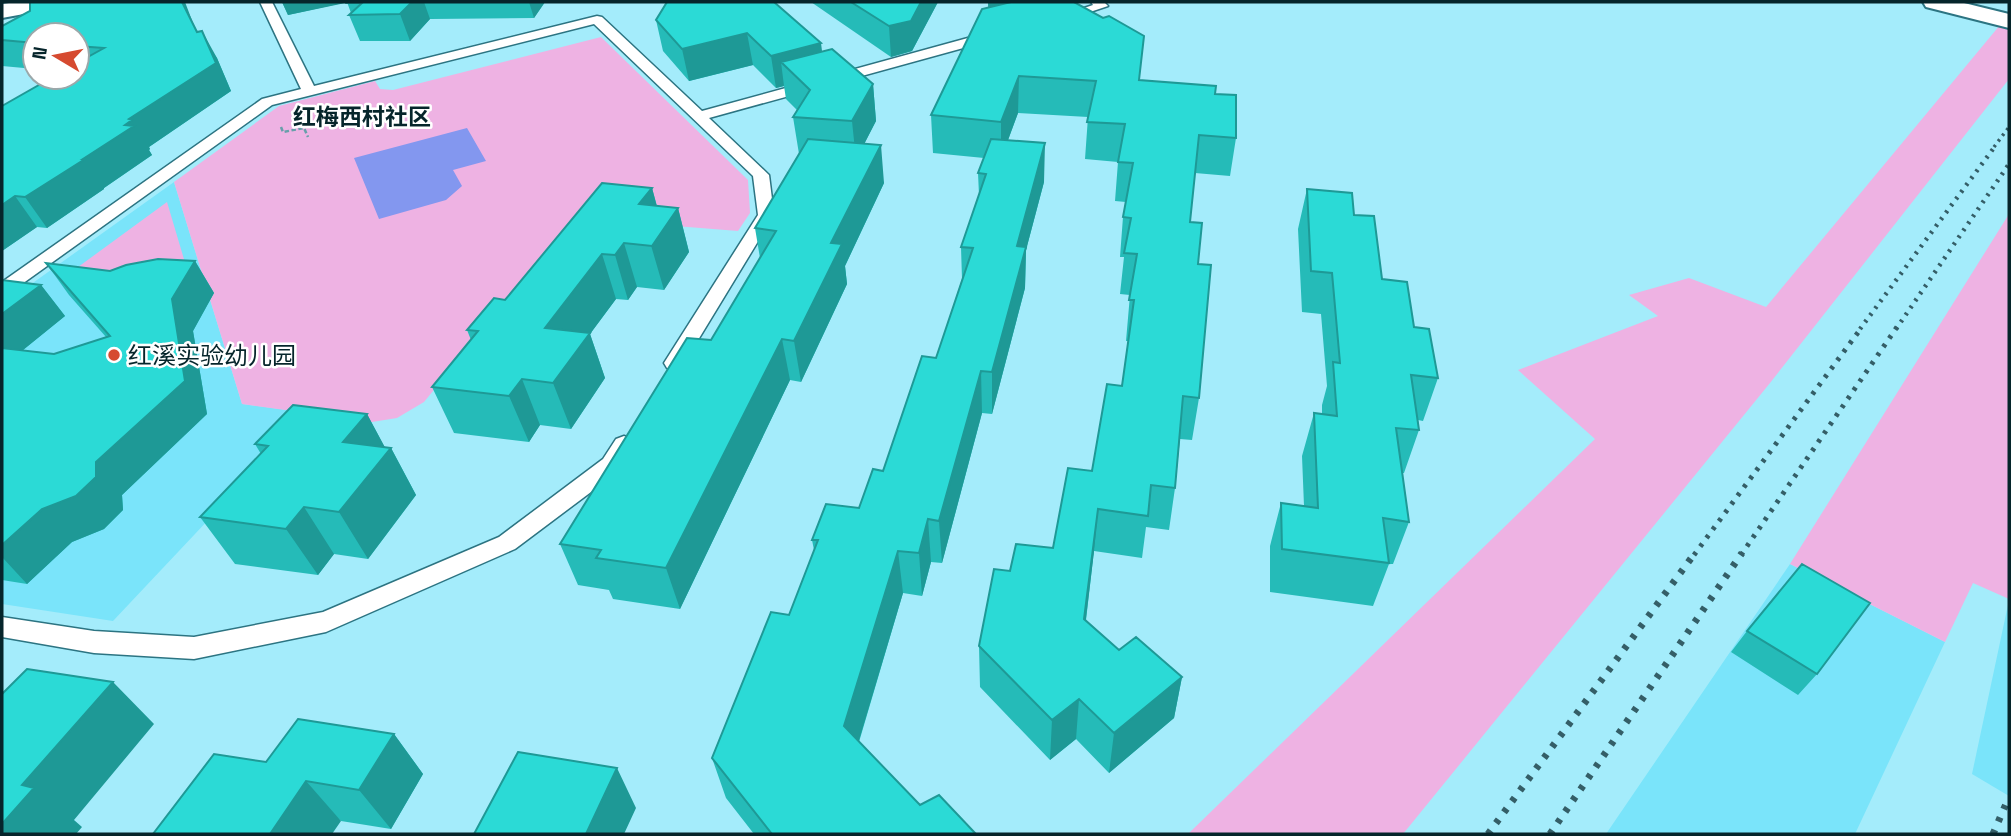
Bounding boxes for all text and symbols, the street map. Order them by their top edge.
north arrow [21,21,91,91]
text: N [26,45,53,62]
district label: 红梅西村社区 [293,102,431,132]
place label: 红溪实验幼儿园 [128,340,296,371]
marker: 红溪实验幼儿园 [106,347,122,363]

